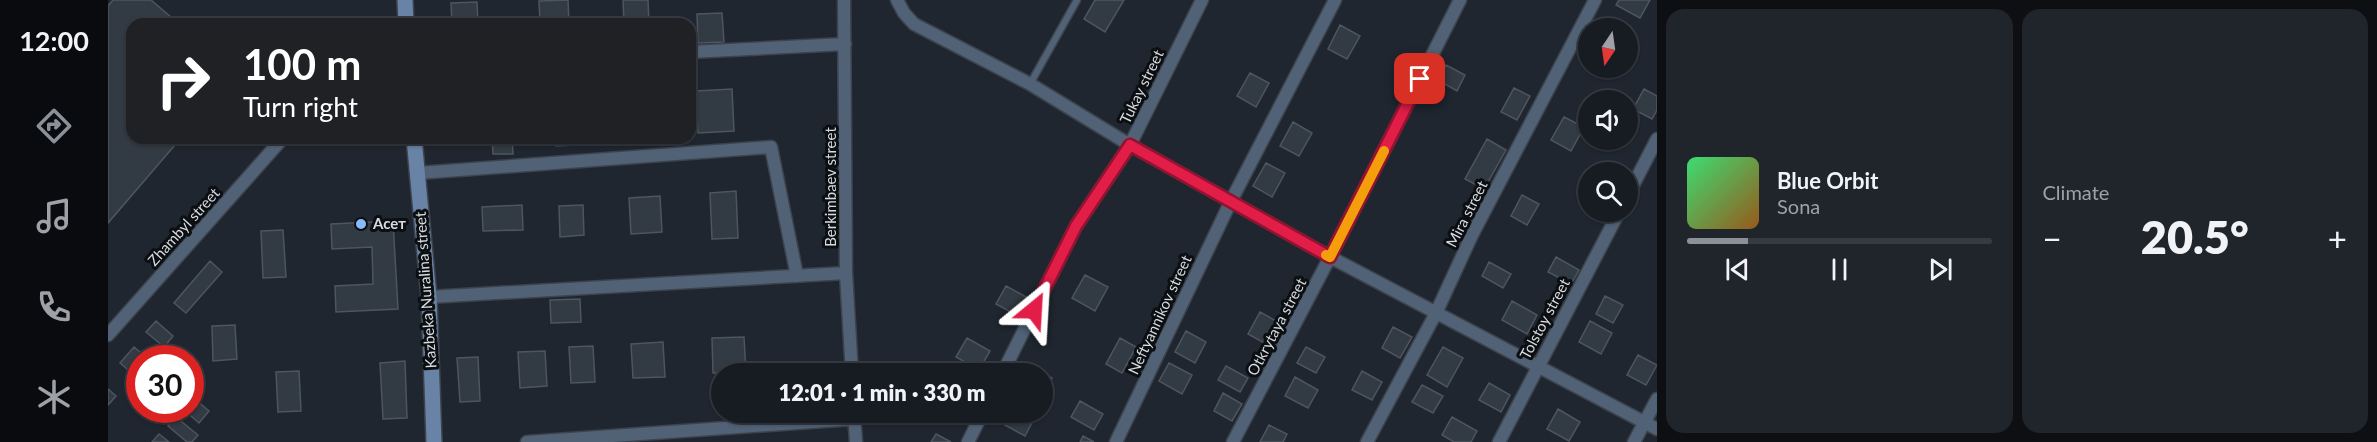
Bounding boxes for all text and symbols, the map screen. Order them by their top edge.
north arrow [1578,18,1638,78]
map controls [1578,18,1638,222]
text: 12:00 [19,24,89,57]
text: 100 m [243,39,361,89]
icon: right [144,42,222,120]
street label: Tukay street [1115,46,1167,126]
pin [1394,53,1445,104]
icon: arrive [1403,62,1436,95]
text: Turn right [243,90,358,123]
button: sound [1578,90,1638,150]
icon: directions [33,105,75,147]
street label: Berkimbaev street [821,127,839,247]
button: search [1578,162,1638,222]
text: Blue Orbit [1777,167,1878,194]
street label: Mira street [1442,177,1491,250]
text: Climate [2043,180,2109,204]
street label: Zhambyl street [144,183,223,269]
text: Sona [1777,194,1820,218]
icon: music [33,195,75,237]
text: 20.5° [2141,210,2249,264]
street label: Kazbeka Nuralina street [411,211,439,369]
place label: Асет [372,214,406,232]
marker: Асет [354,217,368,231]
text: − [2043,218,2062,258]
text: + [2328,218,2347,258]
street label: Neftyannikov street [1124,251,1195,377]
icon: previous [1721,253,1754,286]
icon: pause [1823,253,1856,286]
icon: next [1924,253,1957,286]
street label: Otkrytaya street [1243,274,1310,378]
street label: Tolstoy street [1515,275,1573,362]
position arrow [1002,278,1066,342]
icon: phone [33,286,75,328]
speed limit sign: 30 [126,345,204,423]
icon: climate [33,376,75,418]
text: 12:01 · 1 min · 330 m [779,379,985,406]

